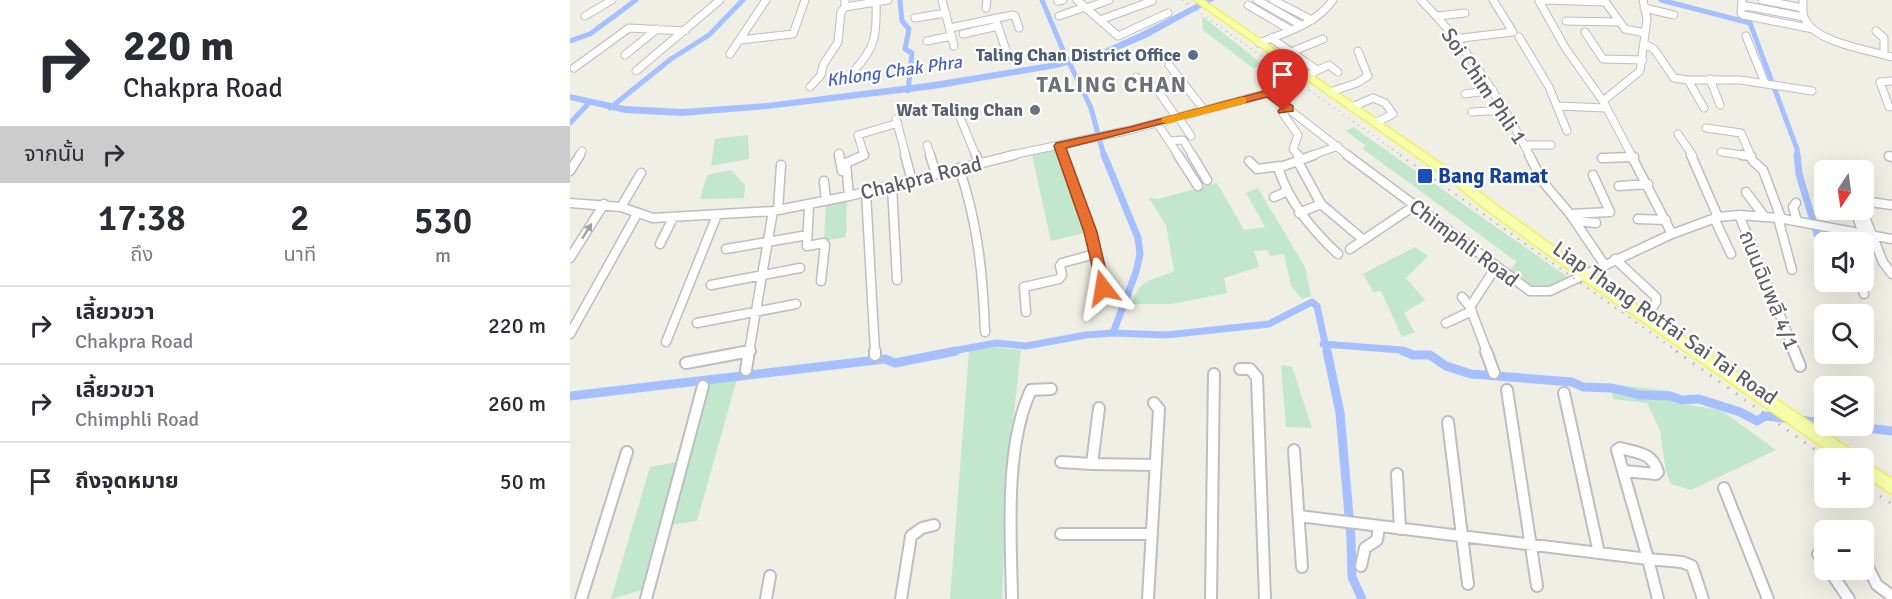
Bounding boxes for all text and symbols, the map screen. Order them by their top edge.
text: 220 m [123,21,234,72]
street label: Soi Chim Phli 1 [1435,23,1533,149]
icon: right [24,24,102,102]
place label: Taling Chan District Office [976,44,1181,66]
marker: Taling Chan District Office [1186,48,1200,62]
pin [1257,49,1308,111]
water label: Khlong Chak Phra [825,50,964,91]
icon: arrive [1266,58,1299,91]
district label: TALING CHAN [1036,71,1188,98]
text: Chakpra Road [123,72,283,105]
place label: Wat Taling Chan [896,99,1023,121]
marker: Wat Taling Chan [1028,103,1042,117]
icon: right [97,138,130,171]
text: จากนั้น [24,140,85,167]
street label: Chakpra Road [858,150,984,206]
north arrow [1814,160,1874,220]
map controls [1814,160,1874,580]
place label: Bang Ramat [1438,163,1548,189]
marker: Bang Ramat [1416,167,1434,185]
street label: Chimphli Road [1404,193,1524,293]
text: 17:38 [98,196,186,241]
text: 2 [290,196,310,241]
text: 530 [414,199,472,244]
one-way arrow [582,223,593,240]
street label: ถนนฉิมพลี 4/1 [1733,226,1805,354]
button: sound [1814,232,1874,292]
street label: Liap Thang Rotfai Sai Tai Road [1548,235,1782,411]
text: ถึง [130,242,153,267]
text: นาที [284,242,316,267]
text: m [435,243,451,268]
position arrow [1071,256,1135,320]
text: เลี้ยวขวา [75,298,155,325]
button: search [1814,304,1874,364]
icon: right [24,309,57,342]
text: 220 m [488,312,546,339]
text: Chakpra Road [75,329,193,354]
text: เลี้ยวขวา [75,376,155,403]
button: layers [1814,376,1874,436]
icon: right [24,387,57,420]
text: 260 m [488,390,546,417]
text: Chimphli Road [75,407,199,432]
button: + [1814,448,1874,508]
icon: arrive [24,465,57,498]
text: ถึงจุดหมาย [75,467,179,494]
text: 50 m [500,468,546,495]
button: − [1814,520,1874,580]

